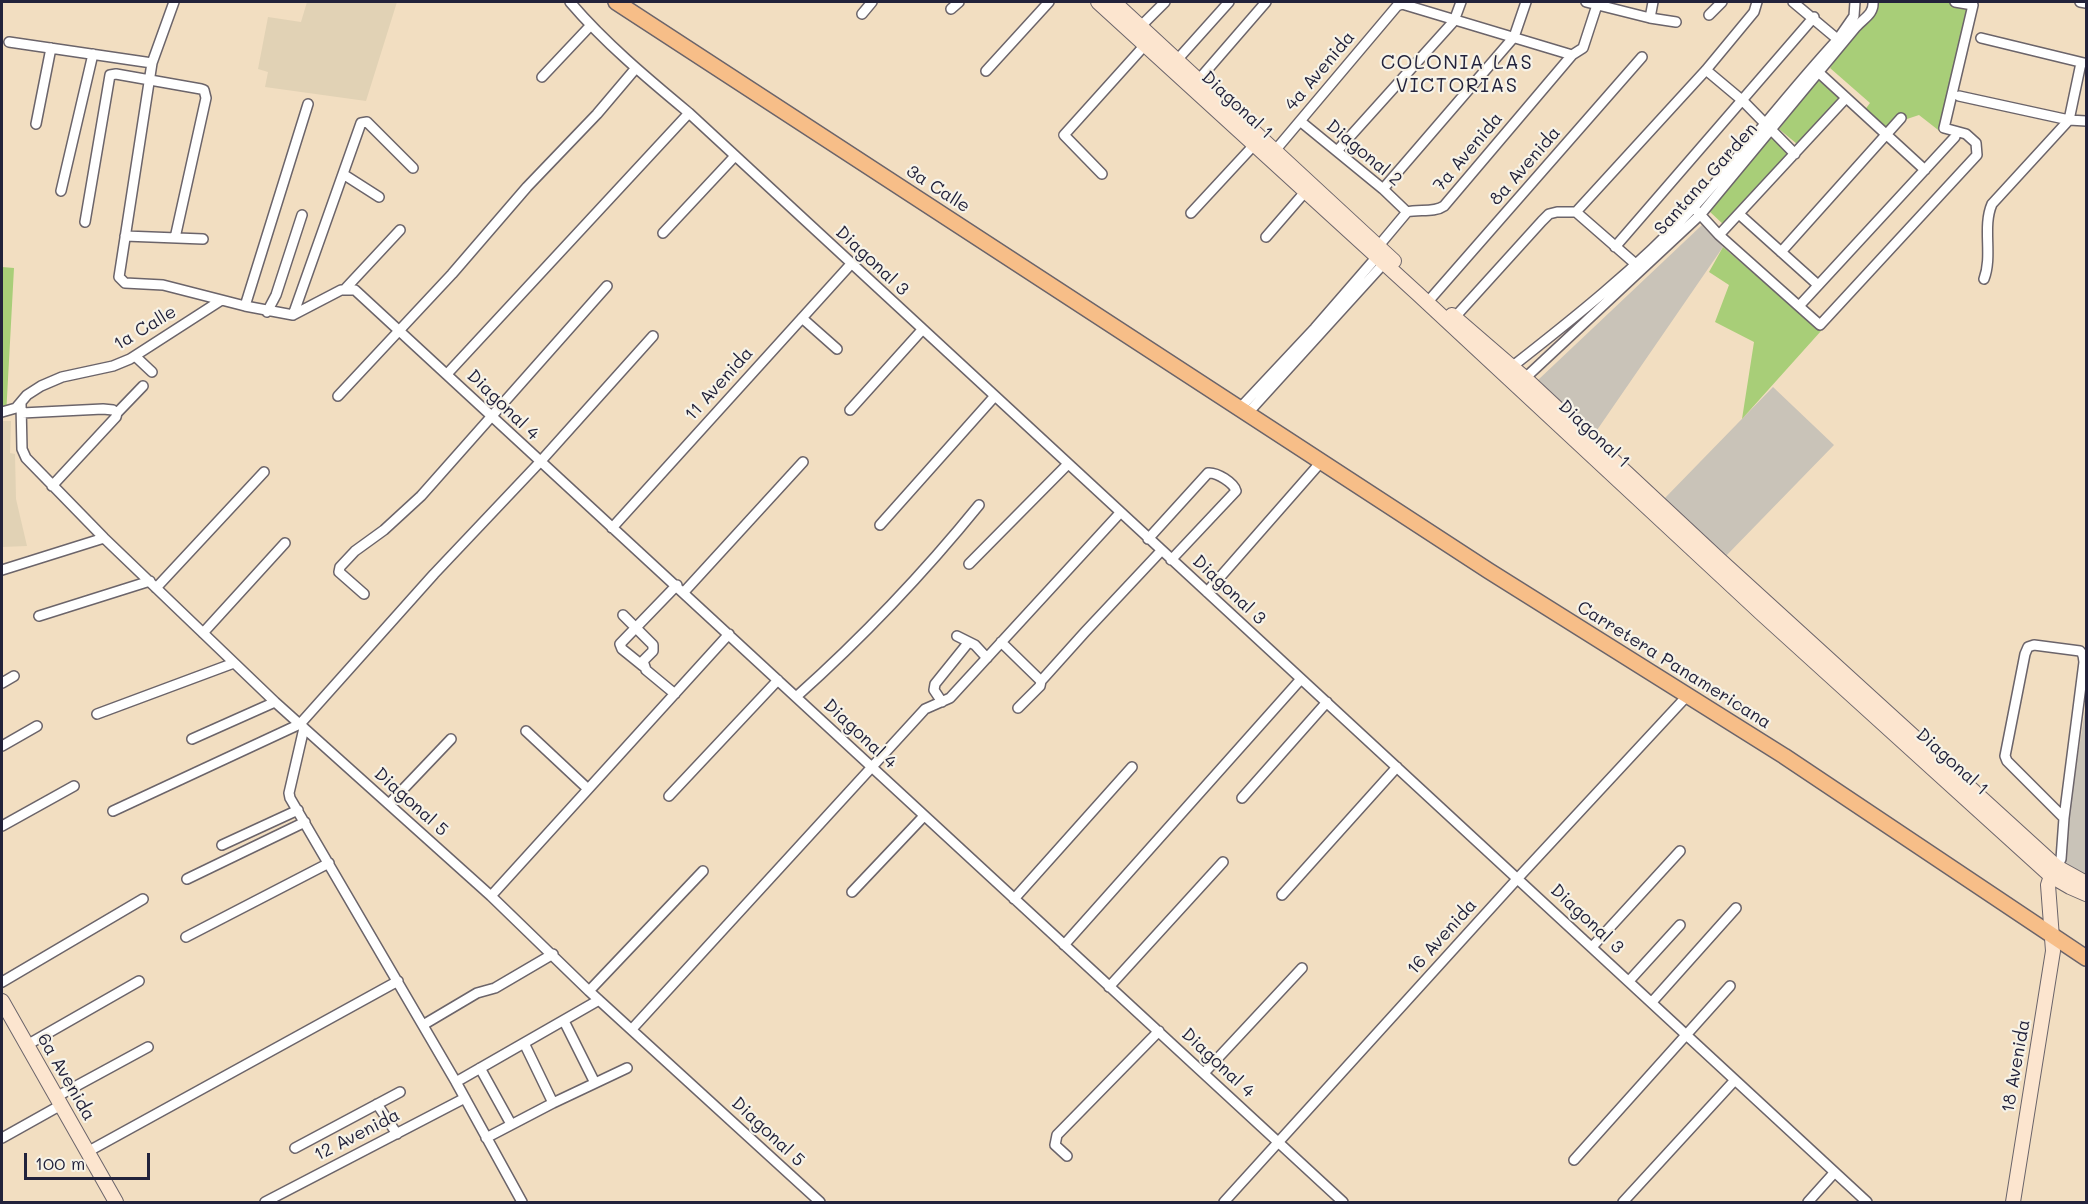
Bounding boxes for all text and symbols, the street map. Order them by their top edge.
street label: 4a Avenida [1281,27,1359,115]
district label: COLONIA LAS VICTORIAS [1381,51,1533,98]
street label: Diagonal 1 [1197,67,1277,143]
street label: 7a Avenida [1429,108,1507,196]
street label: Diagonal 2 [1322,115,1406,191]
street label: Santana Garden [1650,118,1762,240]
street label: 8a Avenida [1485,122,1565,210]
street label: 3a Calle [902,160,974,218]
street label: Diagonal 3 [831,222,913,300]
street label: 1a Calle [110,301,180,355]
street label: 11 Avenida [680,343,758,425]
street label: Diagonal 4 [462,365,544,445]
street label: Diagonal 1 [1554,396,1634,472]
street label: Diagonal 3 [1188,551,1270,629]
street label: Carretera Panamericana [1573,596,1775,734]
street label: Diagonal 4 [819,695,901,773]
street label: Diagonal 1 [1911,724,1993,800]
street label: Diagonal 5 [370,763,452,841]
street label: Diagonal 3 [1546,880,1628,958]
street label: 16 Avenida [1402,895,1482,979]
street label: 18 Avenida [1997,1018,2035,1114]
street label: Diagonal 4 [1177,1024,1259,1102]
street label: 6a Avenida [32,1029,100,1125]
street label: Diagonal 5 [727,1093,809,1171]
street label: 12 Avenida [311,1104,403,1166]
scale bar [27,1141,153,1179]
text: 100 m [35,1151,85,1175]

